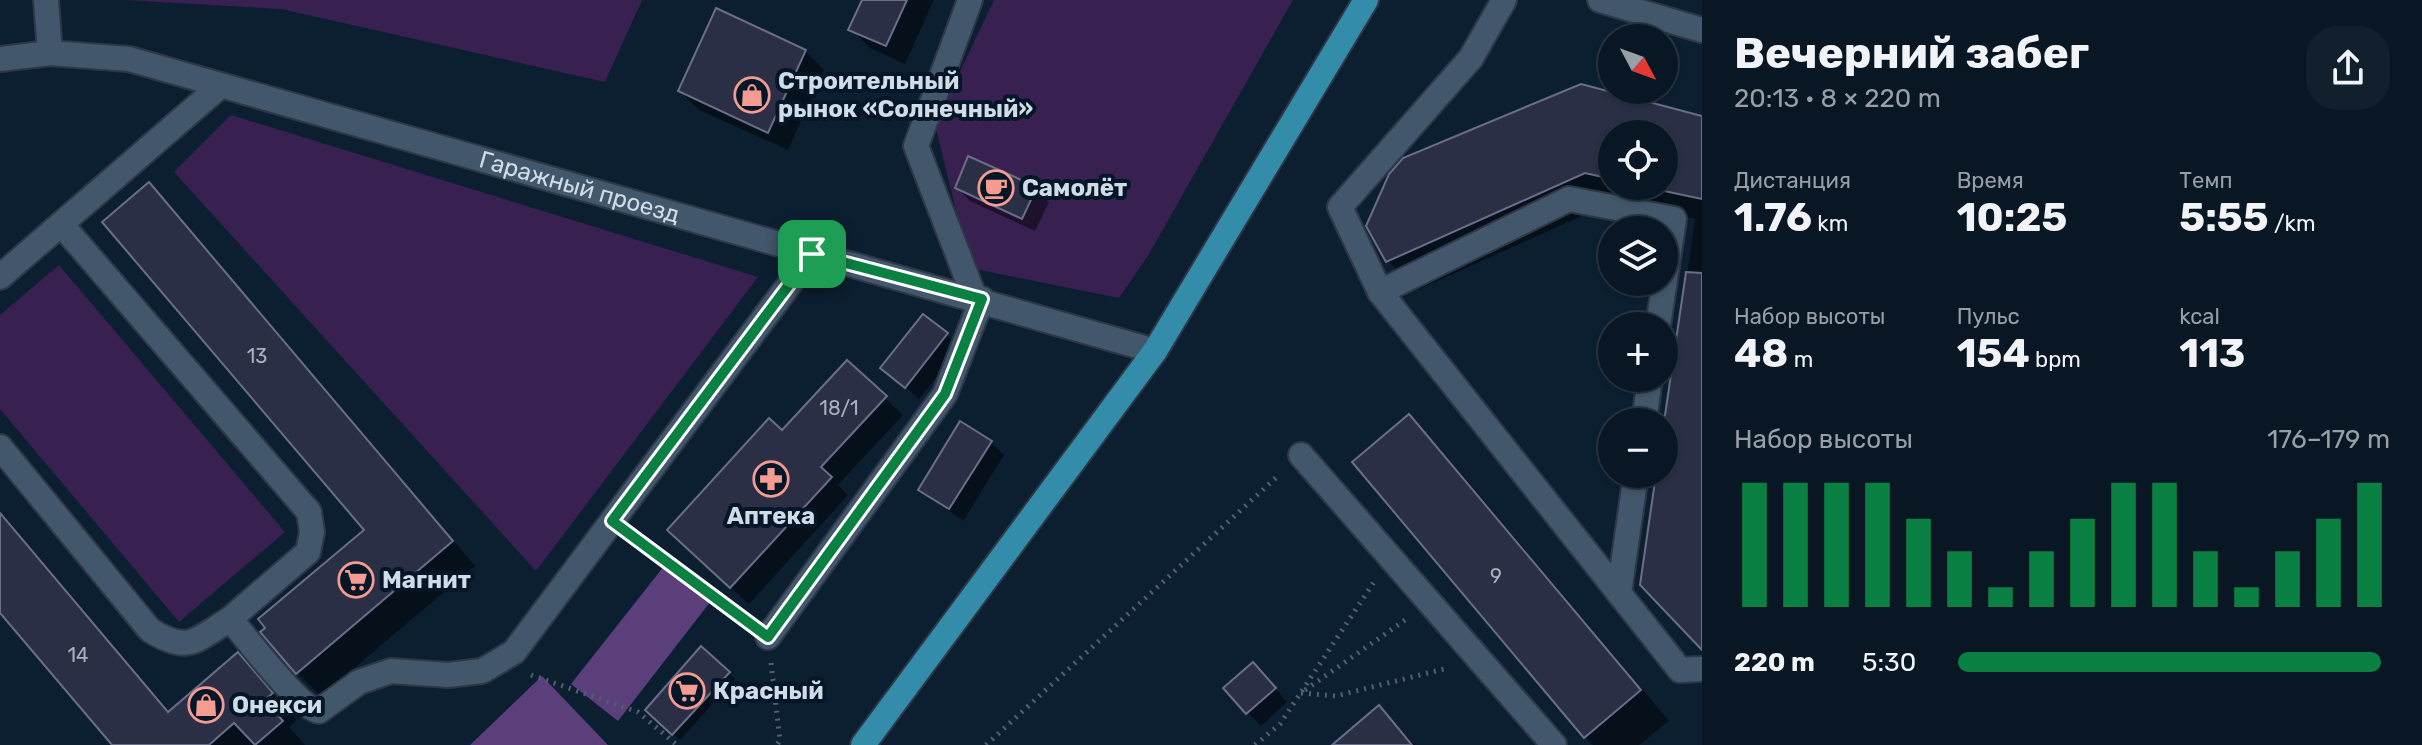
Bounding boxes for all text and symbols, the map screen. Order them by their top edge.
north arrow [1598,24,1678,104]
map controls [1598,24,1678,488]
button: share [2306,26,2390,110]
text: Вечерний забег [1734,27,2089,79]
place label: Строительный рынок «Солнечный» [778,67,1033,123]
shop icon: Строительный рынок «Солнечный» [733,76,771,114]
text: 20:13 · 8 × 220 m [1734,83,1941,114]
button: locate [1598,120,1678,200]
street label: Гаражный проезд [476,145,683,229]
text: Дистанция [1734,167,1851,194]
text: Время [1957,167,2024,194]
text: Темп [2179,167,2232,194]
cafe icon: Самолёт [977,169,1015,207]
place label: Самолёт [1022,174,1127,202]
text: 1.76 [1734,194,1812,241]
text: 10:25 [1957,194,2067,241]
text: 5:55 [2179,194,2269,241]
text: km [1812,210,1848,237]
text: /km [2269,210,2315,237]
button: layers [1598,216,1678,296]
pin [778,220,846,288]
icon: arrive [790,232,834,276]
text: Набор высоты [1734,303,1885,330]
text: Пульс [1957,303,2020,330]
text: kcal [2179,303,2220,330]
button: + [1598,312,1678,392]
text: 48 [1734,330,1788,377]
text: 154 [1957,330,2030,377]
text: 113 [2179,330,2245,377]
house number: 13 [247,344,267,368]
text: m [1788,346,1813,373]
text: bpm [2030,346,2081,373]
house number: 18/1 [819,396,859,420]
button: − [1598,408,1678,488]
text: Набор высоты [1734,424,1913,455]
text: 176–179 m [2267,424,2390,455]
pharmacy icon: Аптека [752,460,790,498]
place label: Аптека [727,502,815,530]
supermarket icon: Магнит [337,561,375,599]
house number: 9 [1490,564,1502,588]
place label: Магнит [382,566,471,594]
house number: 14 [68,643,88,667]
text: 220 m [1734,647,1815,678]
text: 5:30 [1862,647,1916,678]
supermarket icon: Красный [668,672,706,710]
place label: Красный [713,677,824,705]
shop icon: Онекси [187,686,225,724]
place label: Онекси [232,691,322,719]

